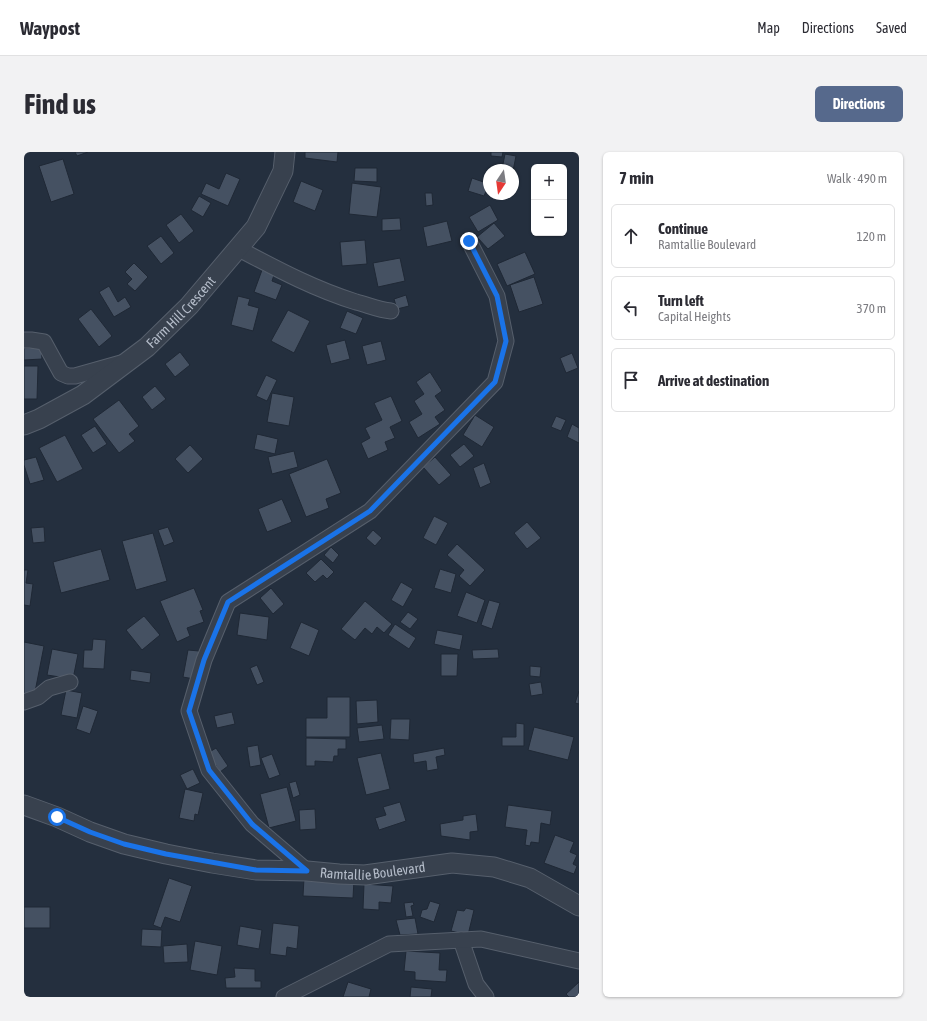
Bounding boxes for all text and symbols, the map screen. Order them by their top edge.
text: Waypost [20,17,80,39]
text: Map [757,20,780,36]
text: Directions [802,20,854,36]
text: Saved [876,20,907,36]
button: Directions [815,86,903,122]
text: Find us [24,88,96,120]
north arrow [483,164,519,200]
map controls [531,164,567,236]
button: + [531,164,567,200]
text: 7 min [619,168,654,188]
text: Walk · 490 m [827,171,887,186]
button: − [531,200,567,236]
text: Continue [658,220,708,237]
icon: ahead [620,225,642,247]
text: 120 m [857,229,886,244]
route end [460,232,478,250]
text: Ramtallie Boulevard [658,237,756,252]
street label: Farm Hill Crescent [143,273,219,351]
text: Turn left [658,292,704,309]
icon: left [620,297,642,319]
text: 370 m [857,301,886,316]
text: Capital Heights [658,309,731,324]
icon: arrive [620,369,642,391]
text: Arrive at destination [658,372,769,389]
route start [48,808,66,826]
street label: Ramtallie Boulevard [319,859,426,883]

